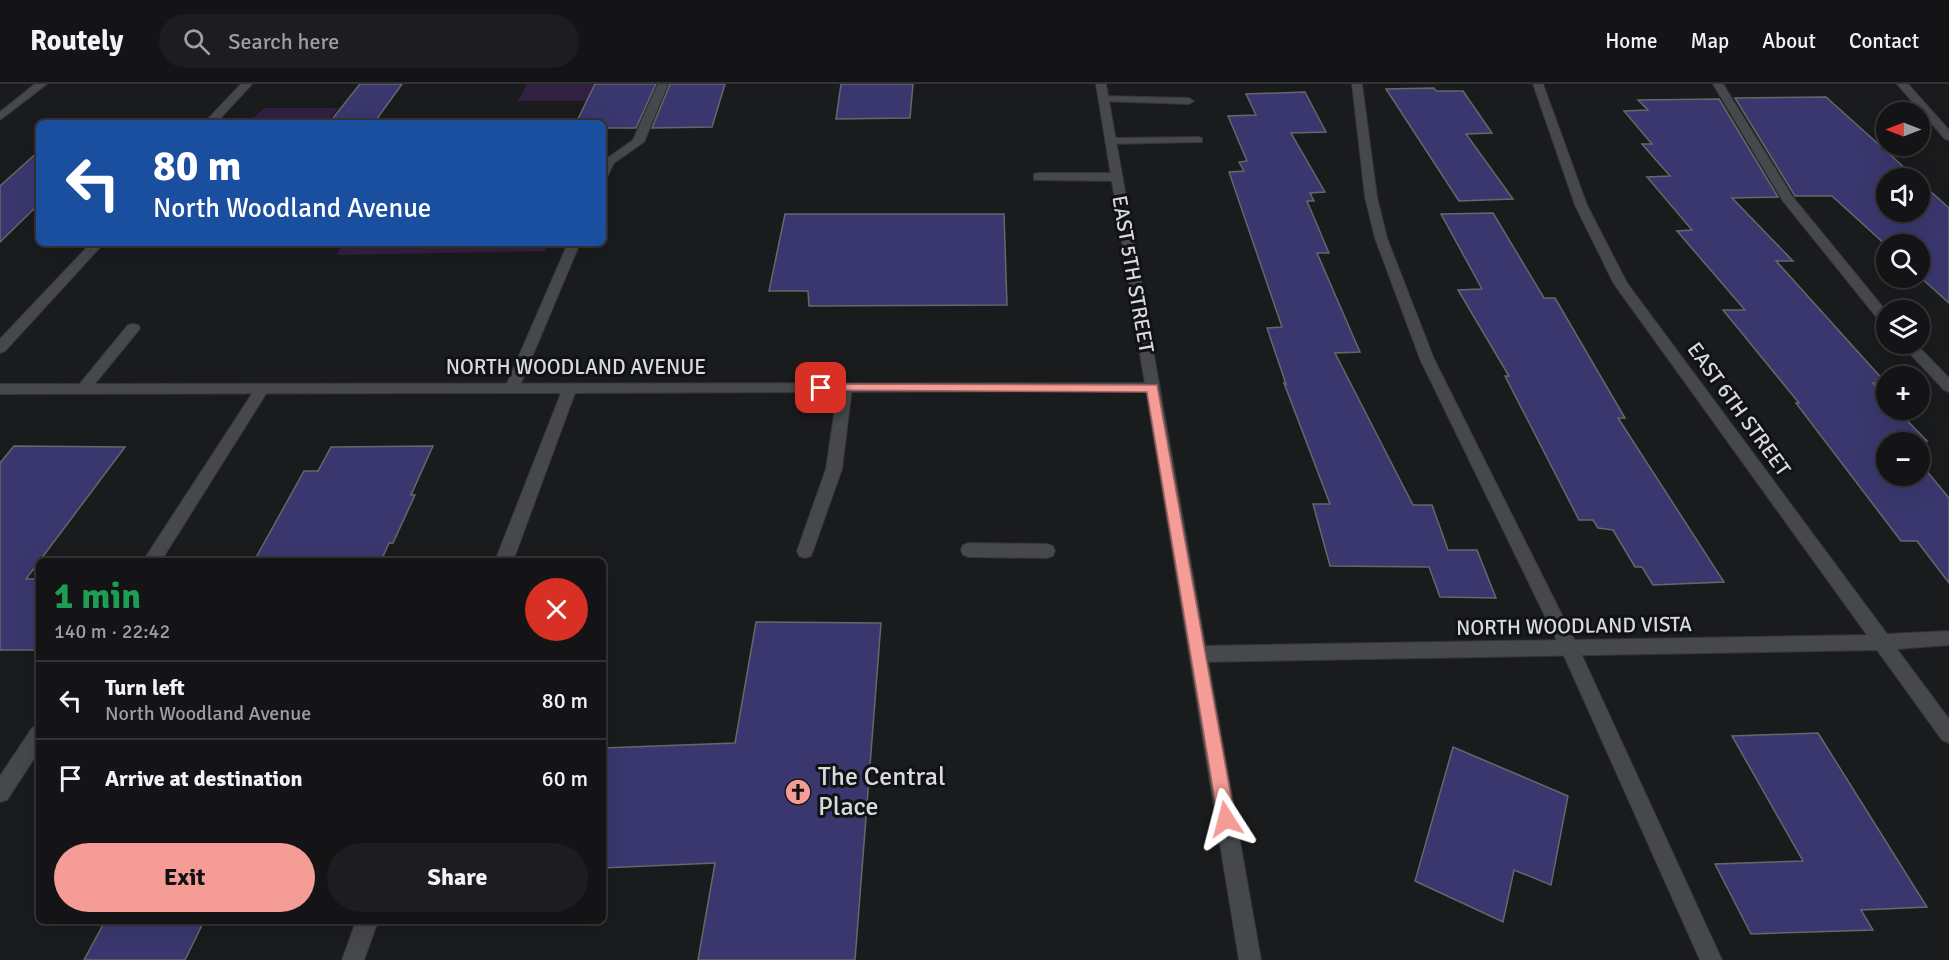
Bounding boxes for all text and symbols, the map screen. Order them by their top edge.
search box [159,14,579,68]
text: Routely [30,24,123,58]
icon: search [180,25,213,58]
text: Search here [228,28,339,55]
text: Home [1605,28,1658,54]
text: Map [1691,28,1729,54]
text: About [1762,28,1816,54]
text: Contact [1849,28,1919,54]
north arrow [1876,102,1930,156]
map controls [1876,102,1930,486]
text: 80 m [153,141,242,192]
icon: left [54,144,132,222]
button: sound [1876,168,1930,222]
text: North Woodland Avenue [153,192,431,225]
street label: EAST 5TH STREET [1106,193,1160,355]
button: search [1876,234,1930,288]
button: layers [1876,300,1930,354]
street label: EAST 6TH STREET [1682,337,1797,482]
street label: NORTH WOODLAND AVENUE [446,354,706,380]
pin [795,362,846,413]
button: + [1876,366,1930,420]
icon: arrive [804,371,837,404]
button: − [1876,432,1930,486]
text: 1 min [54,574,141,619]
button: close [525,578,588,641]
street label: NORTH WOODLAND VISTA [1456,611,1692,641]
text: 140 m · 22:42 [54,619,170,644]
text: Turn left [105,674,185,701]
icon: left [54,684,87,717]
text: 80 m [542,687,588,714]
text: North Woodland Avenue [105,701,311,726]
place label: The Central Place [818,761,946,823]
icon: arrive [54,762,87,795]
text: Arrive at destination [105,765,302,792]
text: 60 m [542,765,588,792]
church icon: The Central Place [783,777,813,807]
position arrow [1194,787,1258,851]
button: Exit [54,843,315,912]
button: Share [327,843,588,912]

